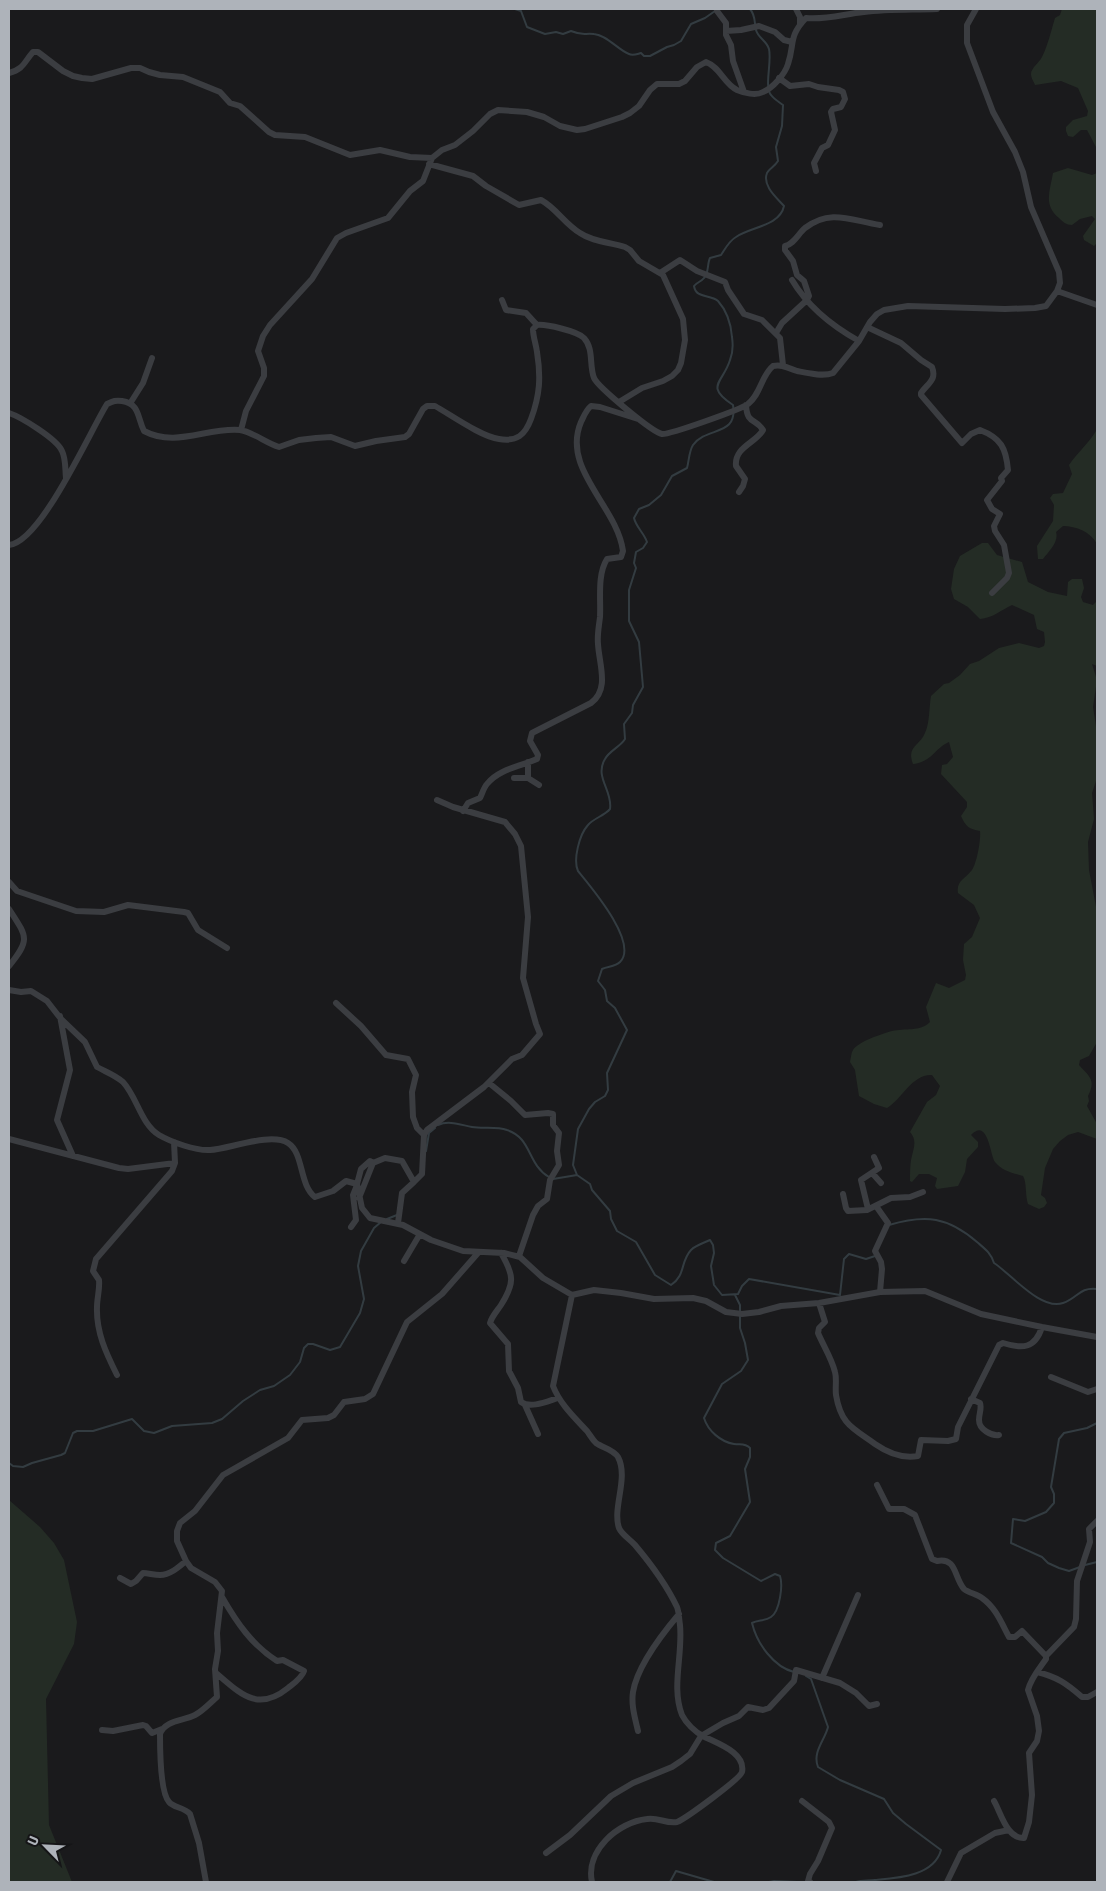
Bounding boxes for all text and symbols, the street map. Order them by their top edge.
north arrow [20,1821,70,1871]
text: U [24,1834,42,1848]

